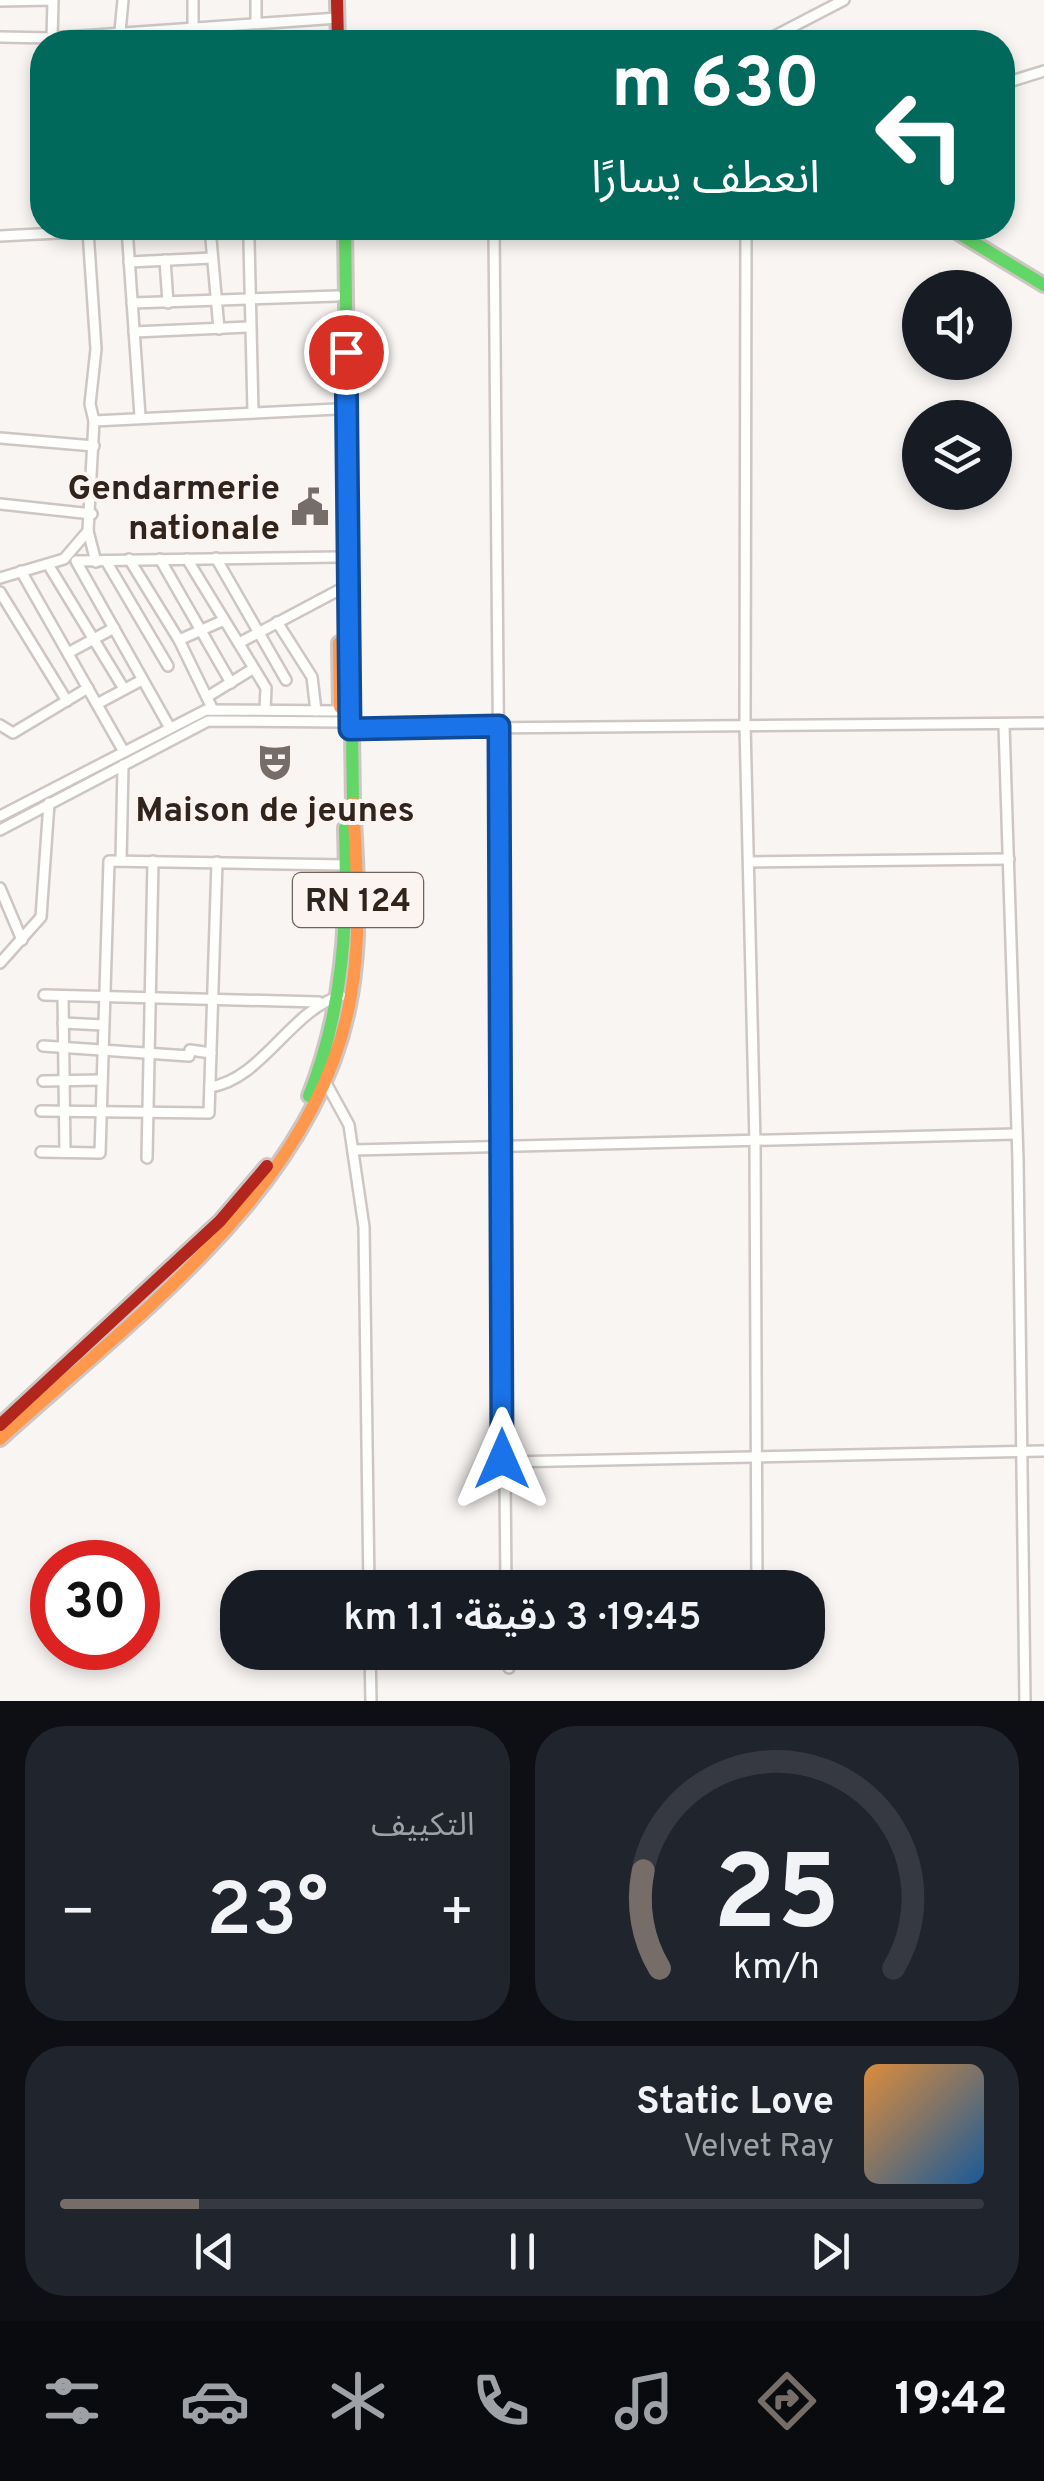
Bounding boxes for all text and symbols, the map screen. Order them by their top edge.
text: 630 m [611,43,820,132]
icon: left [855,70,985,200]
text: انعطف يسارًا [591,152,820,209]
map controls [902,270,1012,510]
button: sound [902,270,1012,380]
pin [304,310,389,395]
icon: arrive [319,325,374,380]
button: layers [902,400,1012,510]
place label: Gendarmerie nationale [67,468,280,552]
public building icon: Gendarmerie nationale [289,486,331,528]
theatre icon: Maison de jeunes [254,741,296,783]
place label: Maison de jeunes [135,790,415,834]
road number: RN 124 [293,873,423,927]
position arrow [450,1407,554,1511]
speed limit sign: 30 [30,1540,160,1670]
text: 19:45 · 3 دقيقة · 1.1 km [343,1595,702,1644]
text: التكييف [371,1807,475,1847]
text: 25 [713,1834,840,1966]
text: 23° [206,1867,328,1962]
text: − [60,1880,95,1950]
text: + [439,1880,474,1950]
text: km/h [733,1946,820,1992]
text: Static Love [636,2079,834,2128]
text: Velvet Ray [683,2128,834,2168]
icon: previous [187,2224,242,2279]
icon: pause [495,2224,550,2279]
icon: next [803,2224,858,2279]
icon: filters [37,2366,107,2436]
icon: car [180,2366,250,2436]
icon: climate [323,2366,393,2436]
icon: phone [466,2366,536,2436]
icon: music [609,2366,679,2436]
icon: directions [752,2366,822,2436]
text: 19:42 [894,2373,1008,2430]

